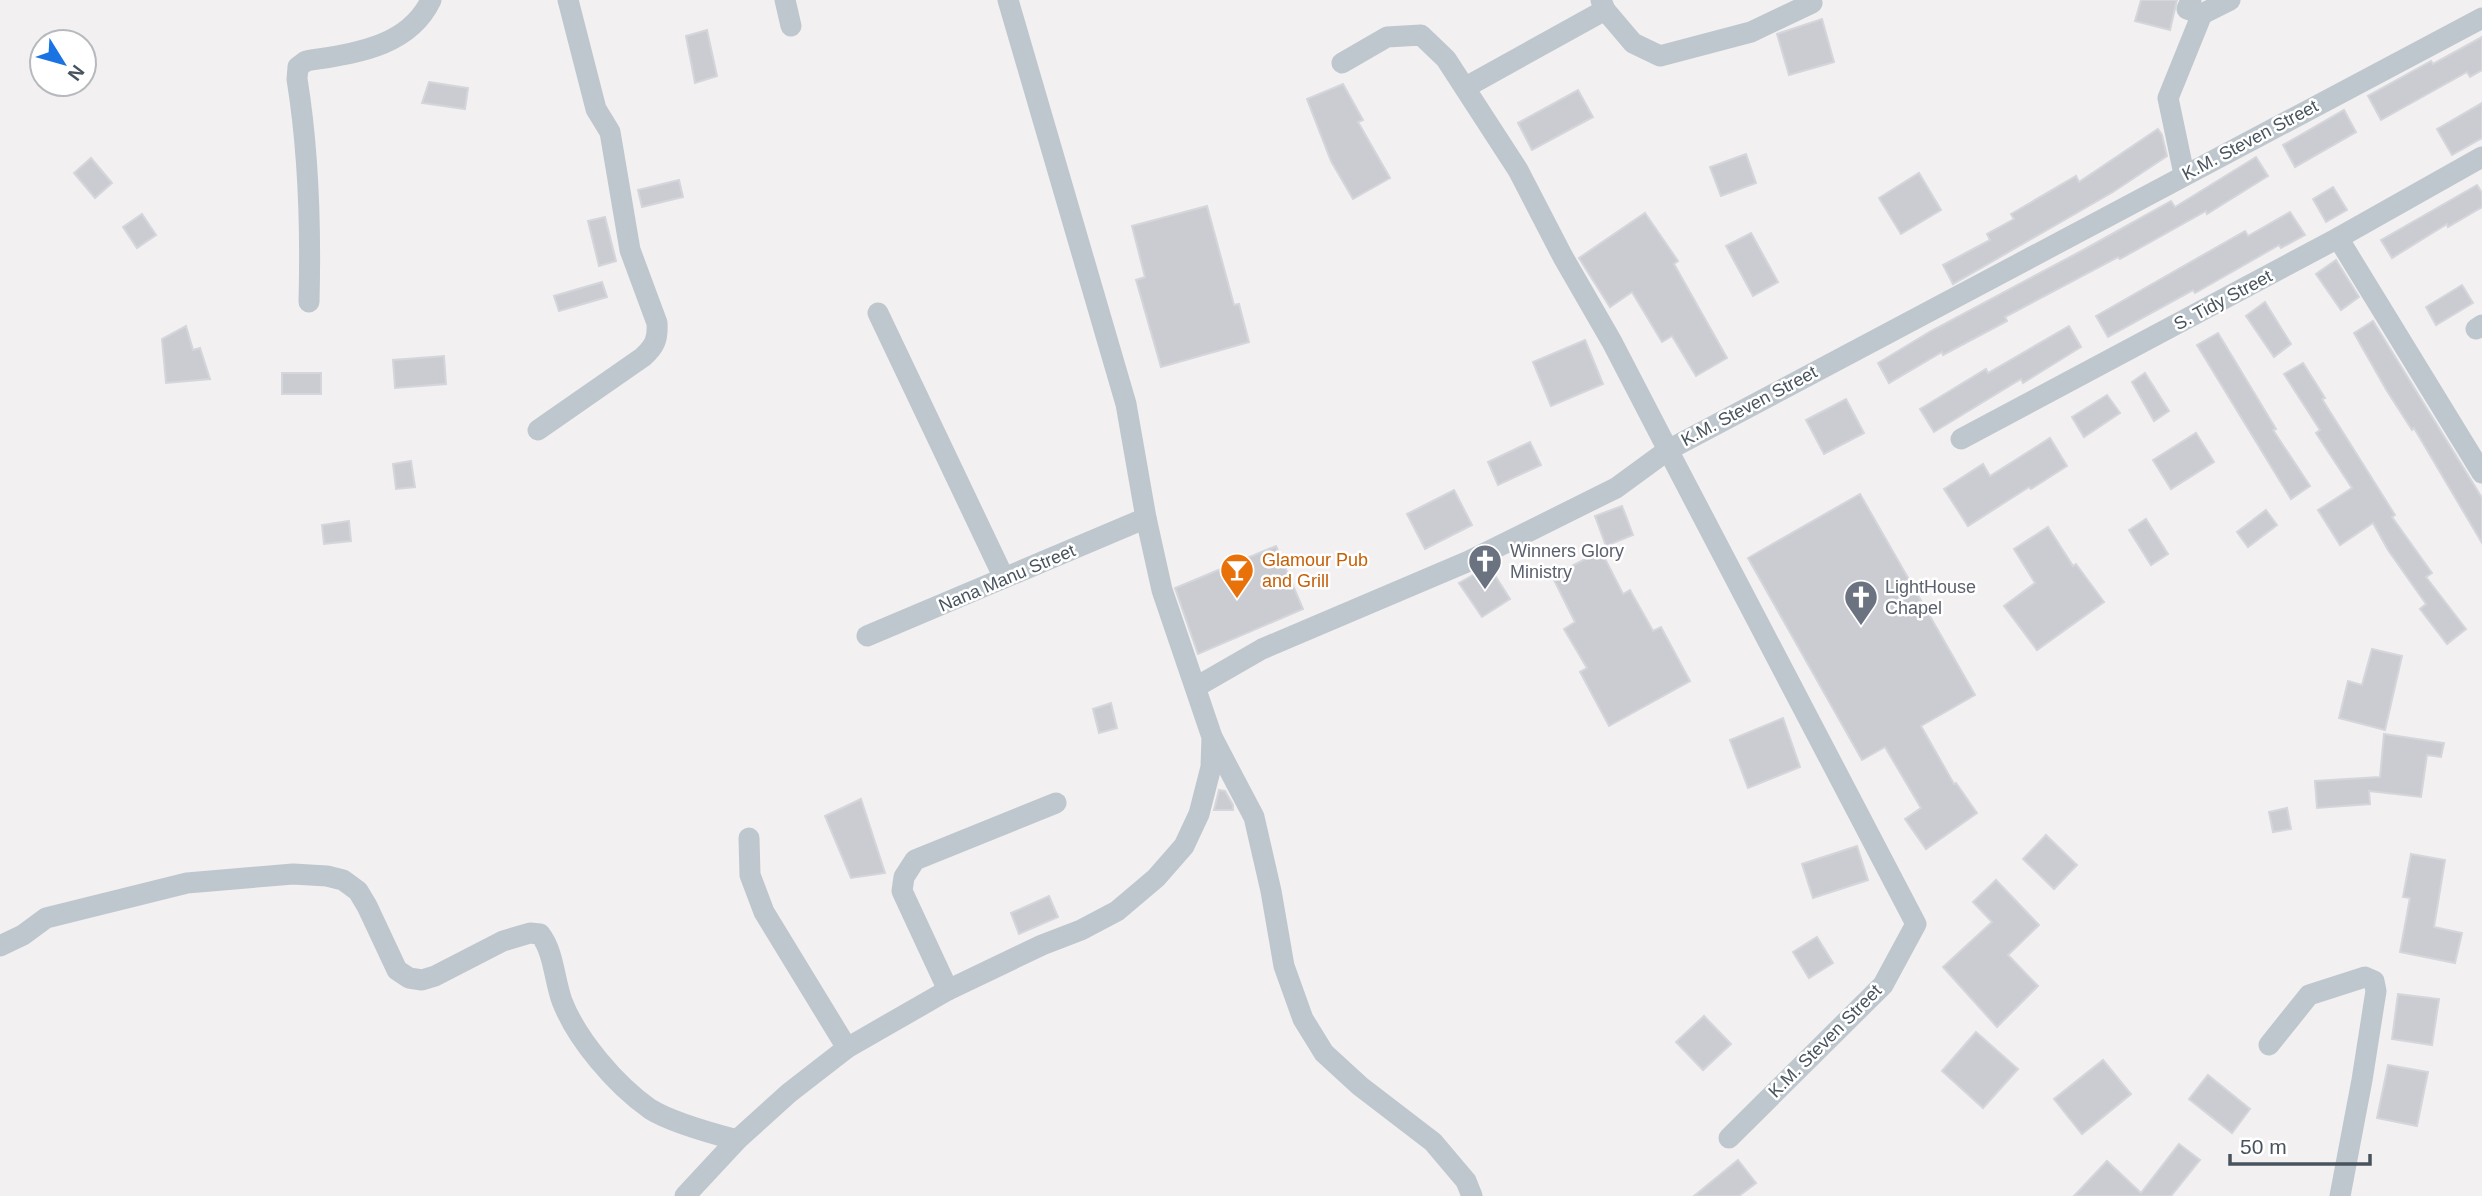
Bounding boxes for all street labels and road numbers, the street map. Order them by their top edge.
street label: K.M. Steven Street [2179,96,2321,184]
street label: S. Tidy Street [2171,266,2275,334]
street label: K.M. Steven Street [1678,362,1820,450]
street label: Nana Manu Street [936,540,1078,616]
street label: K.M. Steven Street [1765,981,1885,1101]

